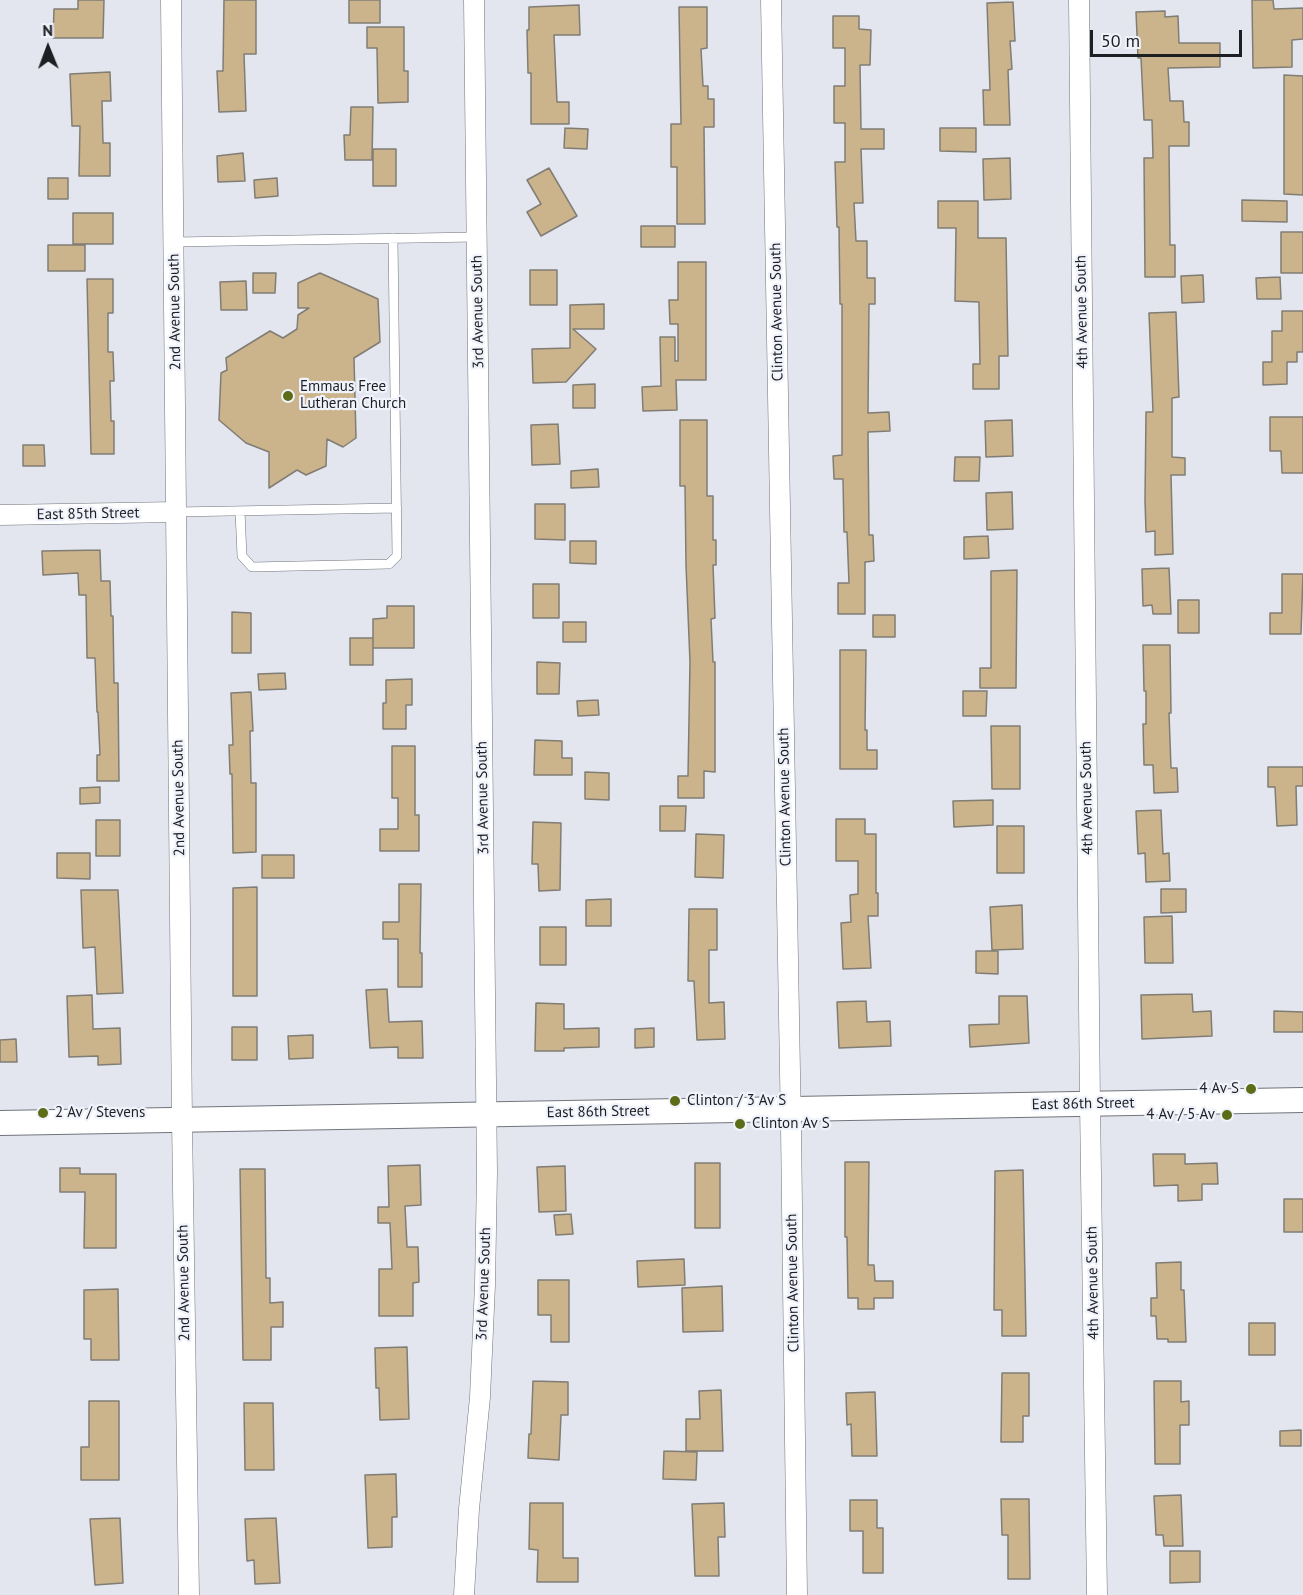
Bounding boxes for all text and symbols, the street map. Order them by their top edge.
north arrow [18,18,78,78]
scale bar [1093,18,1244,56]
text: N [42,20,53,40]
text: 50 m [1101,29,1140,52]
street label: Clinton Avenue South [767,243,787,381]
street label: 2nd Avenue South [165,254,185,370]
street label: 3rd Avenue South [468,255,488,369]
street label: 4th Avenue South [1072,255,1092,369]
place label: Emmaus Free Lutheran Church [300,378,406,413]
marker: Emmaus Free Lutheran Church [281,389,295,403]
street label: East 85th Street [36,504,140,524]
street label: Clinton Avenue South [775,728,795,866]
street label: 2nd Avenue South [169,740,189,856]
street label: 3rd Avenue South [473,741,493,855]
street label: 4th Avenue South [1077,741,1097,855]
place label: 4 Av S [1199,1080,1239,1098]
marker: 4 Av S [1244,1082,1258,1096]
place label: Clinton / 3 Av S [687,1092,786,1110]
marker: Clinton / 3 Av S [668,1094,682,1108]
street label: East 86th Street [1031,1094,1135,1114]
street label: East 86th Street [546,1102,650,1122]
place label: 2 Av / Stevens [55,1104,145,1122]
marker: 2 Av / Stevens [36,1106,50,1120]
place label: 4 Av / 5 Av [1146,1106,1215,1124]
marker: 4 Av / 5 Av [1220,1108,1234,1122]
place label: Clinton Av S [752,1115,830,1133]
marker: Clinton Av S [733,1117,747,1131]
street label: Clinton Avenue South [783,1214,803,1352]
street label: 2nd Avenue South [174,1225,194,1341]
street label: 4th Avenue South [1083,1226,1103,1340]
street label: 3rd Avenue South [473,1227,495,1341]

